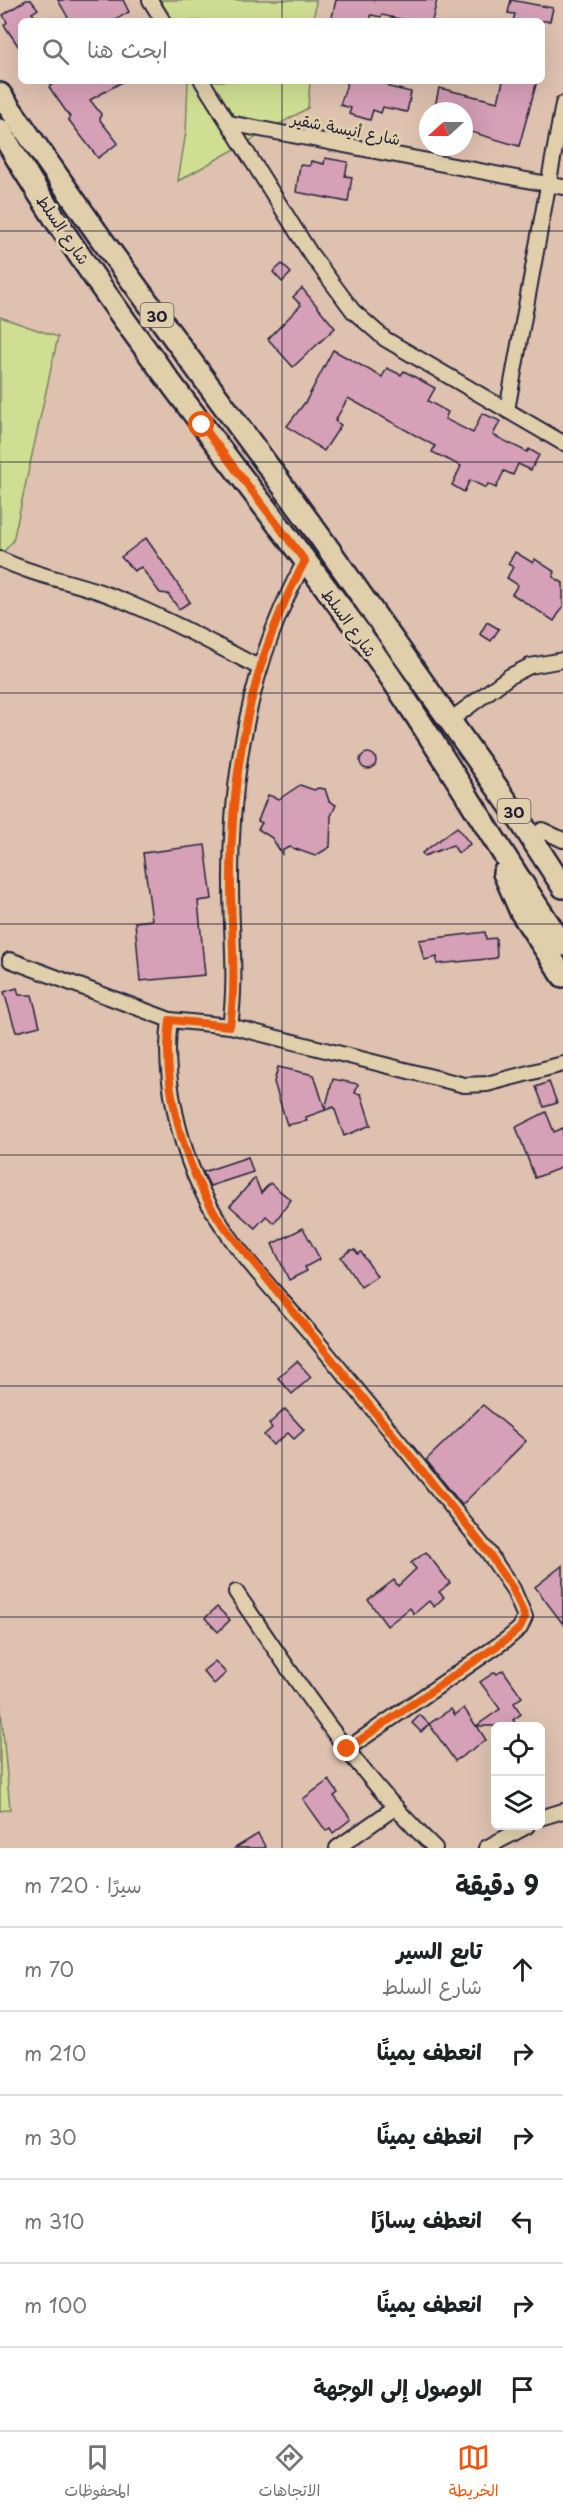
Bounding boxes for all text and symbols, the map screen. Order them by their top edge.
search box [18,18,545,84]
text: ابحث هنا [87,32,168,65]
icon: search [39,35,72,68]
north arrow [419,102,473,156]
street label: شارع أنيسة شقير [287,105,403,151]
street label: شارع السلط [31,189,96,269]
road number: 30 [140,303,174,327]
route start [188,411,214,437]
street label: شارع السلط [316,583,383,662]
road number: 30 [498,799,530,823]
map controls [491,1722,545,1830]
button: locate [491,1722,545,1776]
route end [333,1735,359,1761]
button: layers [491,1776,545,1830]
text: 9 دقيقة [455,1865,539,1904]
text: سيرًا · 720 m [24,1870,142,1900]
text: تابع السير [397,1933,482,1966]
icon: ahead [506,1953,539,1986]
text: 70 m [24,1954,74,1984]
text: شارع السلط [382,1971,482,2001]
text: انعطف يمينًا [377,2034,482,2067]
icon: right [506,2037,539,2070]
text: 210 m [24,2038,86,2068]
text: انعطف يمينًا [377,2118,482,2151]
icon: right [506,2121,539,2154]
text: 30 m [24,2122,77,2152]
text: انعطف يسارًا [371,2202,482,2235]
icon: left [506,2205,539,2238]
text: 310 m [24,2206,84,2236]
text: انعطف يمينًا [377,2286,482,2319]
icon: right [506,2289,539,2322]
text: 100 m [24,2290,87,2320]
text: الوصول إلى الوجهة [313,2370,482,2403]
icon: arrive [506,2373,539,2406]
tab: المحفوظات [64,2441,130,2505]
tab: الاتجاهات [259,2441,320,2505]
tab: الخريطة [449,2441,499,2505]

